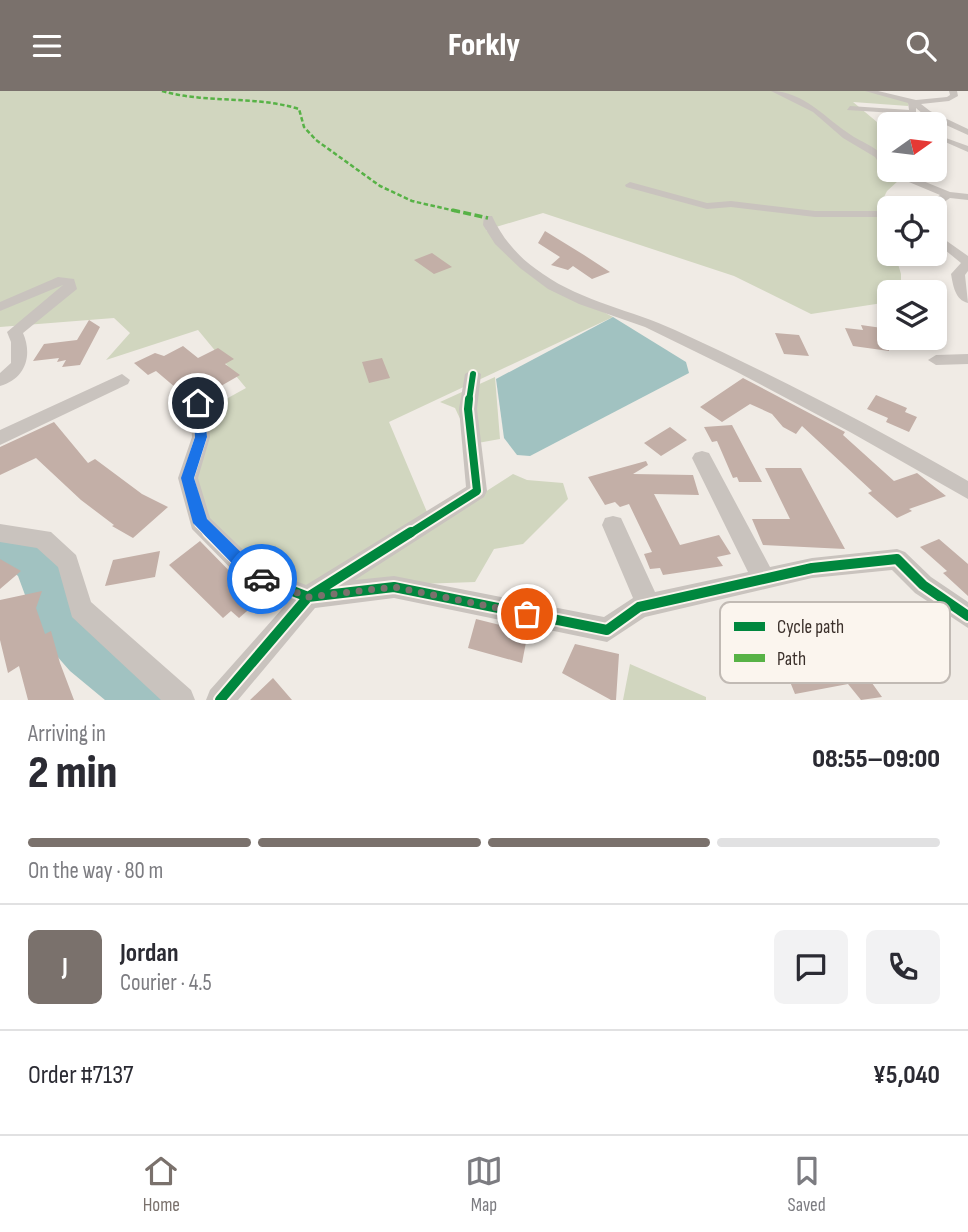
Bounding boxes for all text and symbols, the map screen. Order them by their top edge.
text: Forkly [448,26,520,65]
icon: menu [28,27,66,65]
icon: search [902,27,940,65]
north arrow [877,112,947,182]
map controls [877,112,947,350]
button: locate [877,196,947,266]
button: layers [877,280,947,350]
pin [168,373,228,433]
icon: home [179,384,217,422]
courier [227,544,297,614]
icon: car [243,560,281,598]
pin [497,584,557,644]
icon: bag [508,595,546,633]
legend [720,602,950,683]
text: Cycle path [777,616,844,639]
text: Path [777,648,806,671]
text: Arriving in [28,720,106,748]
text: 08:55–09:00 [812,744,940,775]
text: 2 min [28,746,117,801]
text: On the way · 80 m [28,857,163,885]
button: chat [774,930,848,1004]
button: phone [866,930,940,1004]
text: Jordan [120,938,178,969]
text: J [62,952,68,983]
text: Courier · 4.5 [120,969,212,997]
text: Order #7137 [28,1060,133,1091]
text: ¥5,040 [873,1060,940,1091]
tab: Home [142,1152,180,1217]
tab: Map [465,1152,503,1217]
tab: Saved [788,1152,826,1217]

